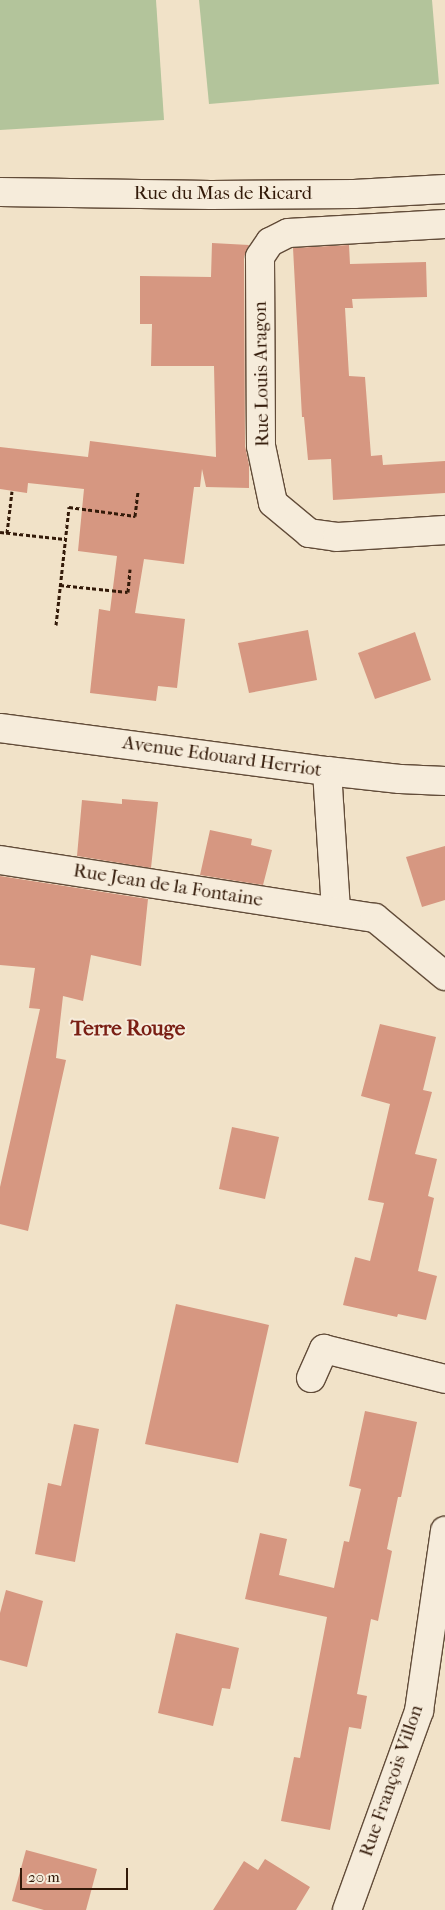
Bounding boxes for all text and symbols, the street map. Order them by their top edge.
street label: Rue du Mas de Ricard [134,183,312,205]
street label: Rue Louis Aragon [249,301,275,447]
street label: Avenue Edouard Herriot [121,732,323,782]
street label: Rue Jean de la Fontaine [72,860,264,912]
district label: Terre Rouge [71,1015,185,1041]
street label: Rue François Villon [355,1702,429,1860]
scale bar [22,1858,130,1890]
text: 20 m [28,1868,60,1886]

